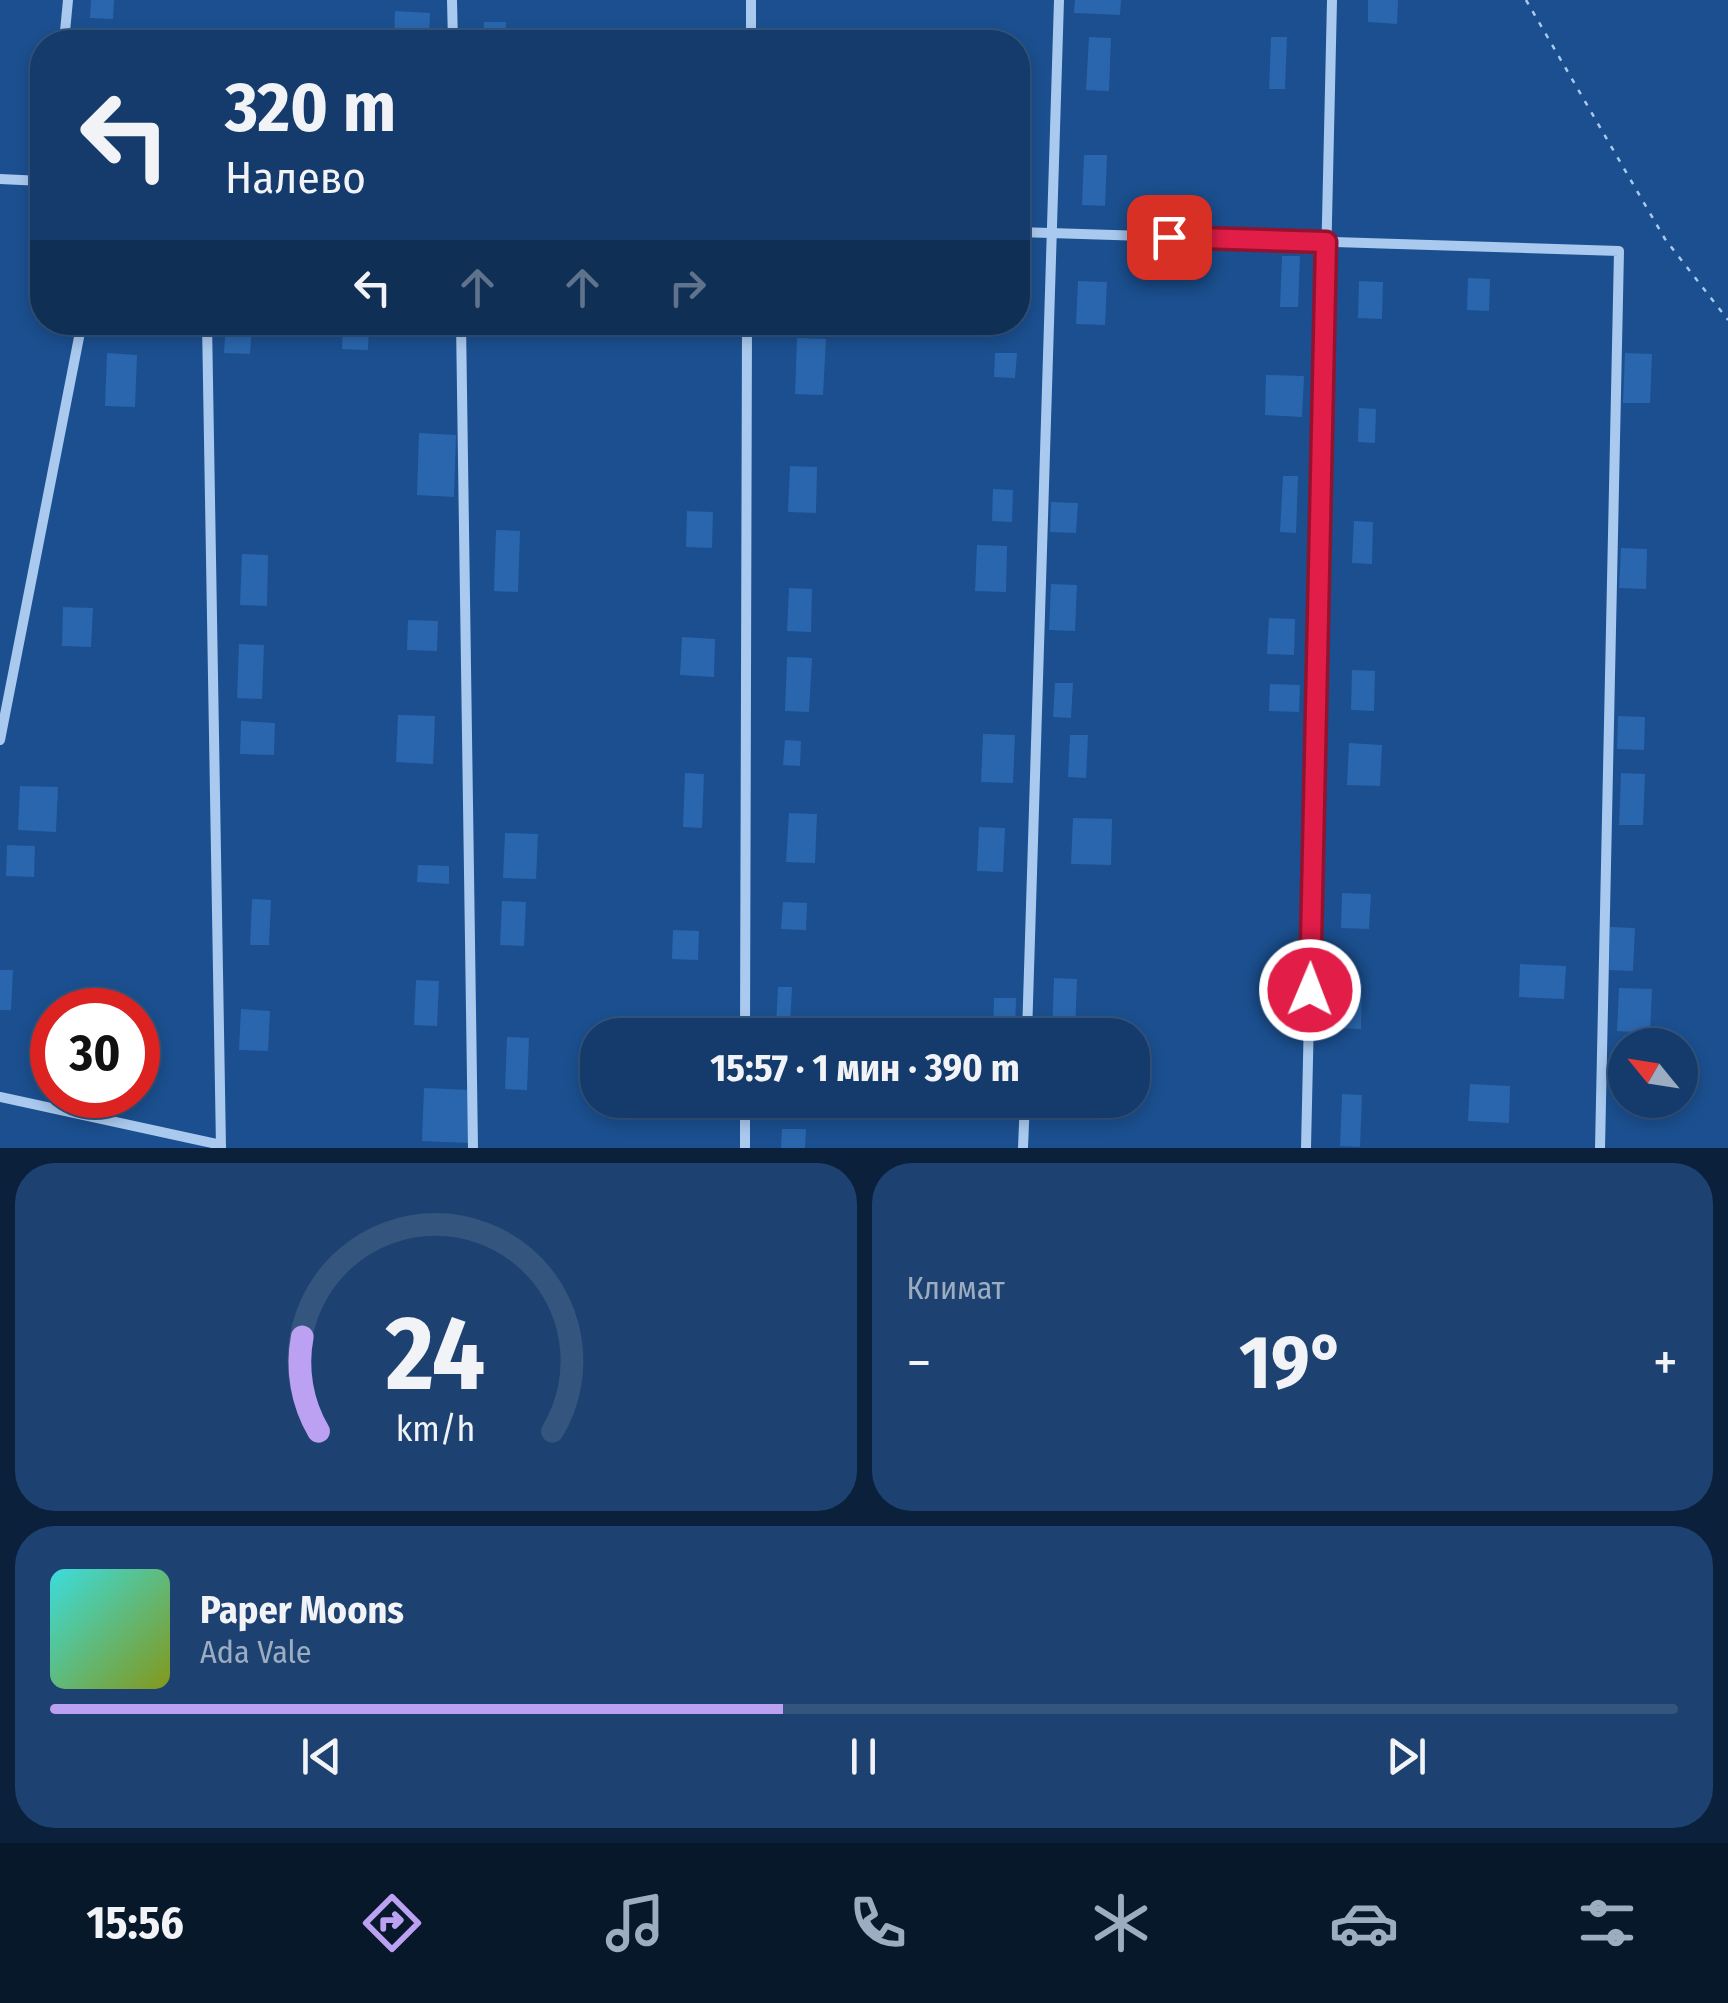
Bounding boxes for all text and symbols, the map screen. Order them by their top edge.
text: 320 m [225,66,396,150]
icon: left [60,70,190,200]
text: Налево [225,151,366,205]
pin [1127,195,1212,280]
icon: arrive [1142,210,1197,265]
icon: left [345,260,400,315]
icon: ahead [450,260,505,315]
icon: ahead [555,260,610,315]
icon: right [660,260,715,315]
position arrow [1258,938,1362,1042]
speed limit sign: 30 [30,988,160,1118]
north arrow [1608,1028,1698,1118]
map controls [1608,1028,1698,1118]
text: 15:57 · 1 мин · 390 m [710,1045,1020,1091]
text: Климат [907,1269,1005,1307]
text: 24 [385,1292,486,1417]
text: 19° [1239,1318,1345,1408]
text: − [907,1330,931,1396]
text: + [1653,1330,1678,1396]
text: km/h [396,1408,476,1450]
text: Paper Moons [200,1587,404,1633]
text: Ada Vale [200,1633,312,1671]
icon: previous [294,1729,349,1784]
icon: pause [836,1729,891,1784]
icon: next [1379,1729,1434,1784]
icon: directions [357,1888,427,1958]
icon: music [600,1888,670,1958]
icon: phone [843,1888,913,1958]
icon: climate [1086,1888,1156,1958]
icon: car [1329,1888,1399,1958]
icon: filters [1572,1888,1642,1958]
text: 15:56 [86,1896,184,1950]

